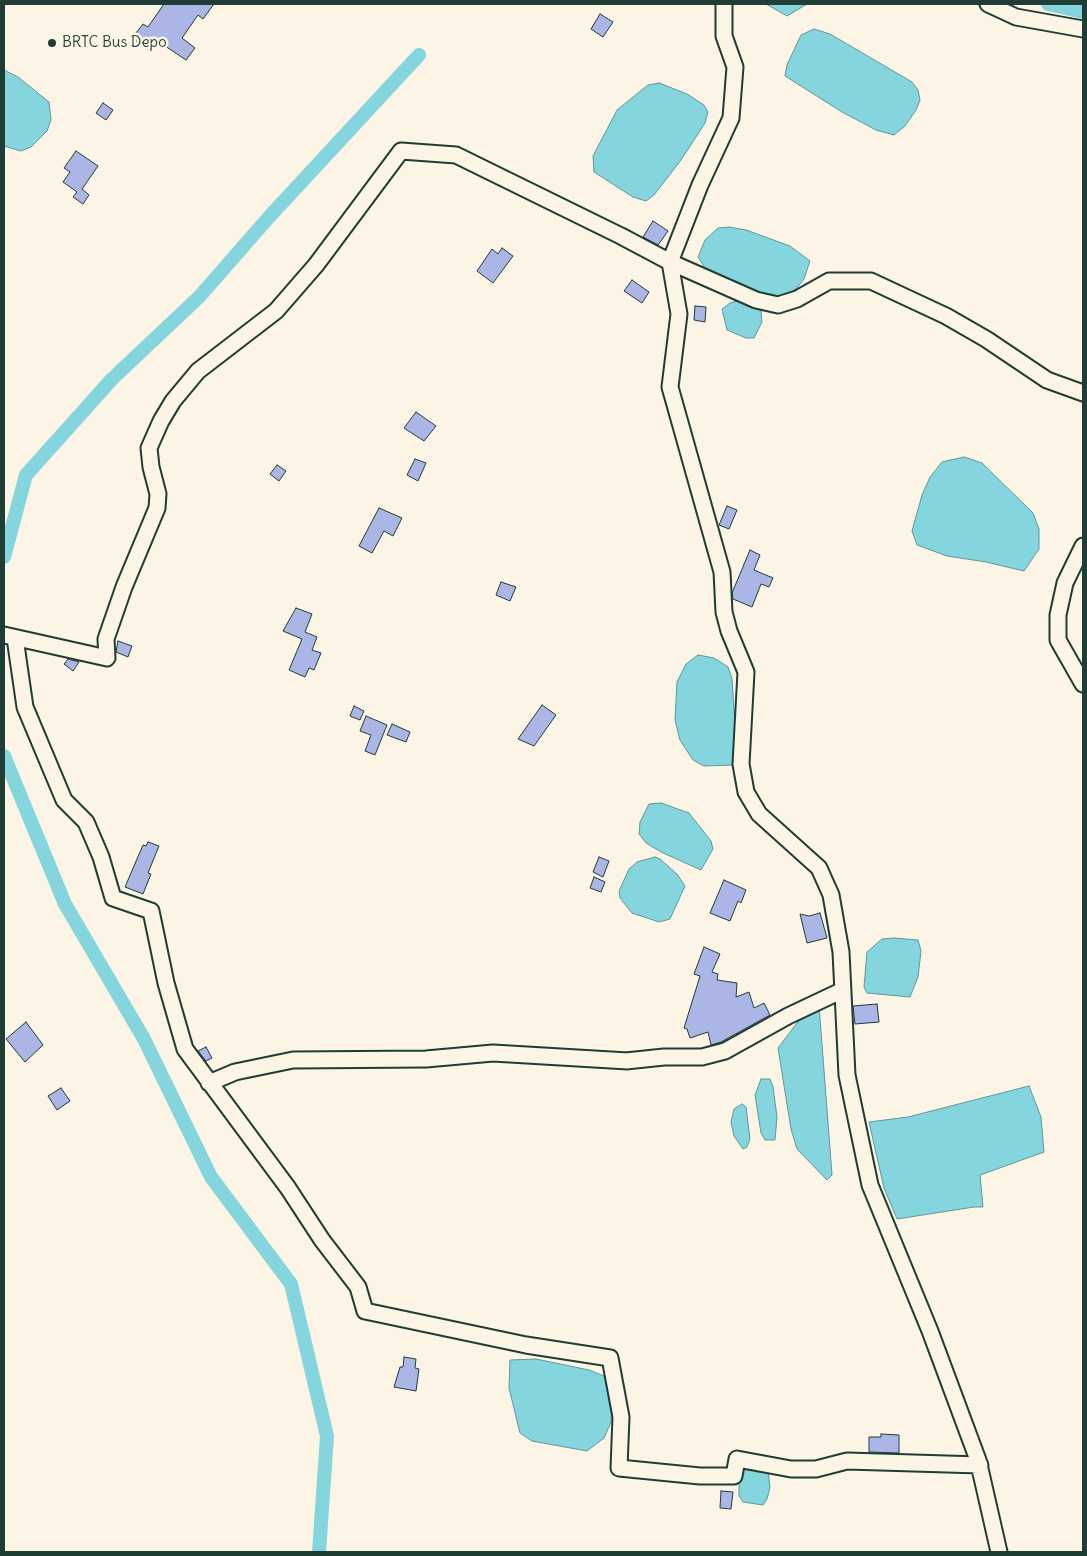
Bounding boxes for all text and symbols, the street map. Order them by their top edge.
place label: BRTC Bus Depo [62,34,167,52]
marker: BRTC Bus Depo [46,37,58,49]

